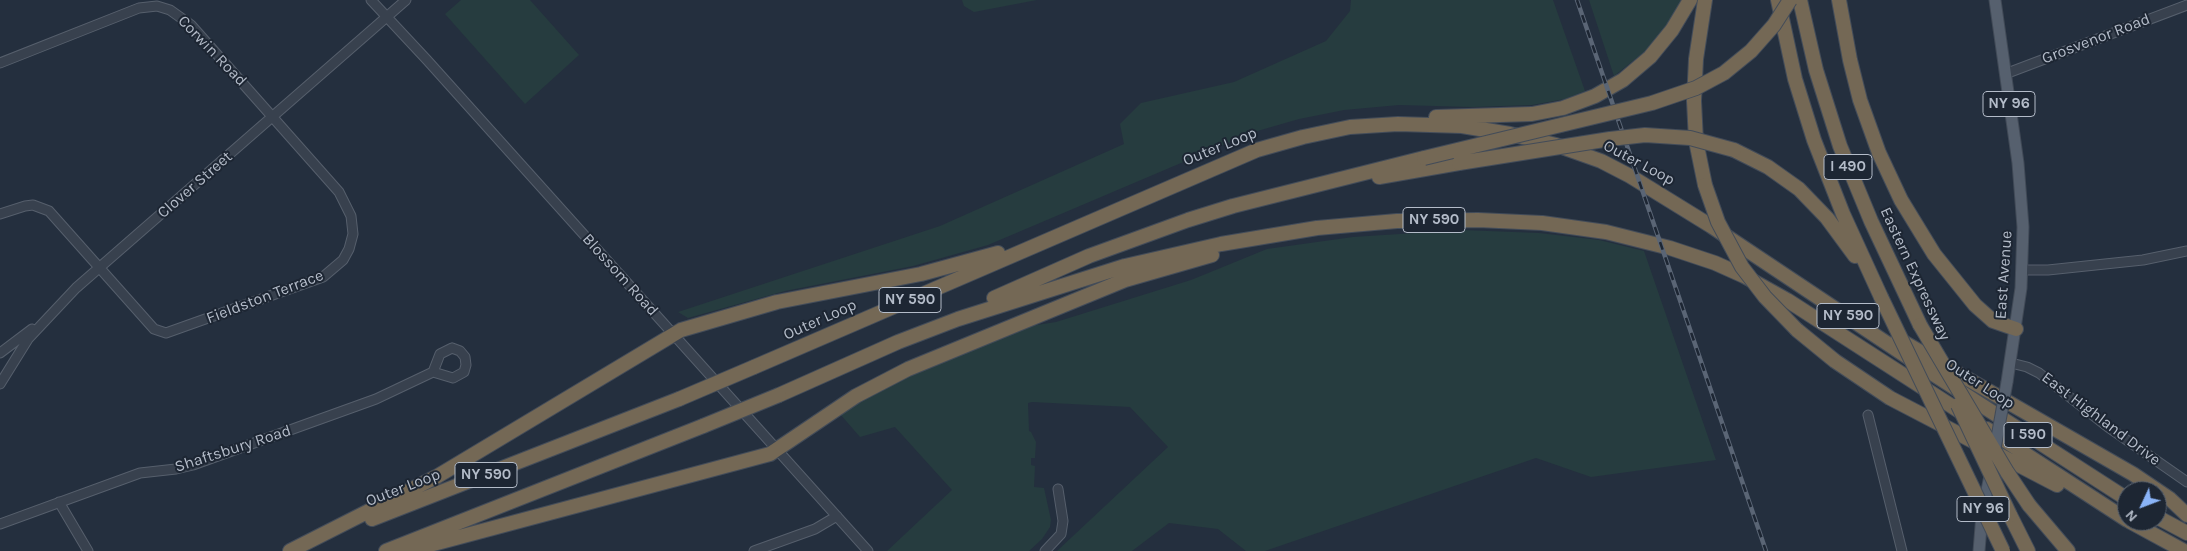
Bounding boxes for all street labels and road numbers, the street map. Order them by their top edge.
street label: Grosvenor Road [2039,10,2153,68]
street label: Corwin Road [173,12,251,90]
road number: NY 96 [1983,92,2035,116]
street label: Outer Loop [1180,123,1260,171]
street label: Outer Loop [1600,136,1678,190]
street label: Clover Street [154,147,236,223]
road number: I 490 [1824,154,1872,180]
street label: Eastern Expressway [1876,204,1954,344]
road number: NY 590 [1403,208,1465,232]
street label: Blossom Road [578,230,662,320]
street label: East Avenue [1991,230,2017,320]
street label: Fieldston Terrace [204,266,326,328]
road number: NY 590 [879,288,941,312]
street label: Outer Loop [780,295,860,345]
road number: NY 590 [1817,304,1879,328]
street label: Outer Loop [1942,355,2018,413]
street label: East Highland Drive [2038,368,2164,470]
street label: Shaftsbury Road [172,421,294,477]
road number: I 590 [2004,422,2052,448]
road number: NY 590 [455,462,517,488]
street label: Outer Loop [363,465,443,511]
road number: NY 96 [1957,496,2009,522]

